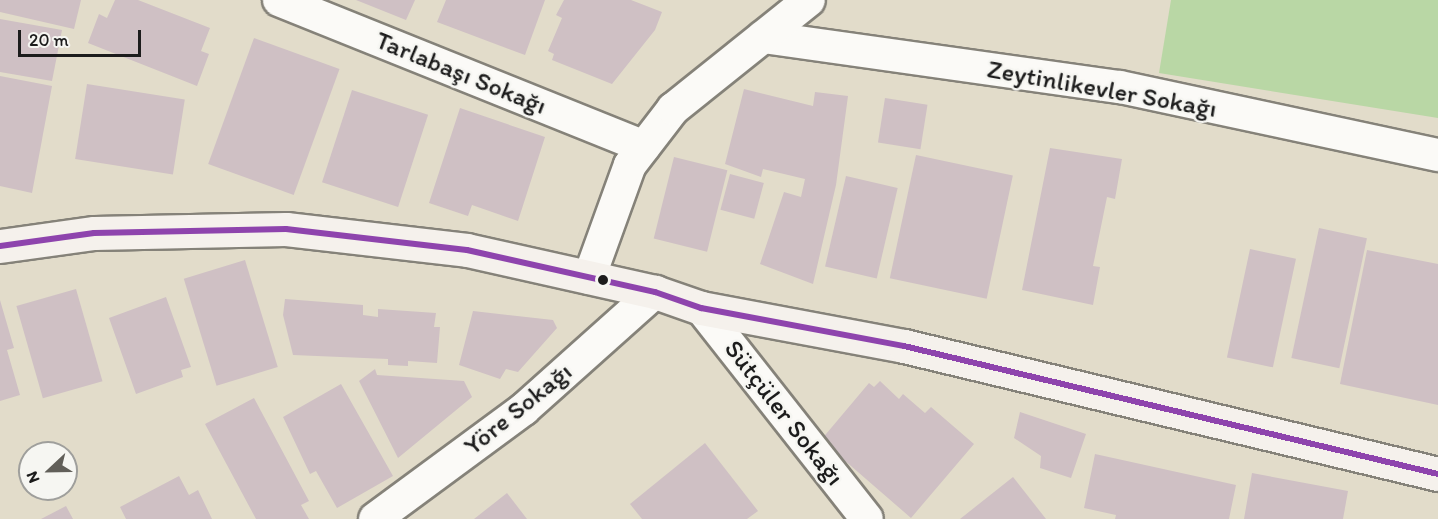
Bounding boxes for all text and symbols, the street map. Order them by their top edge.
scale bar [21,18,144,56]
street label: Tarlabaşı Sokağı [371,25,551,121]
text: 20 m [29,29,69,51]
street label: Zeytinlikevler Sokağı [985,54,1219,124]
unlabelled marker [597,274,609,286]
street label: Sütçüler Sokağı [718,334,850,492]
street label: Yöre Sokağı [458,356,578,462]
north arrow [18,441,78,501]
text: N [22,469,44,486]

